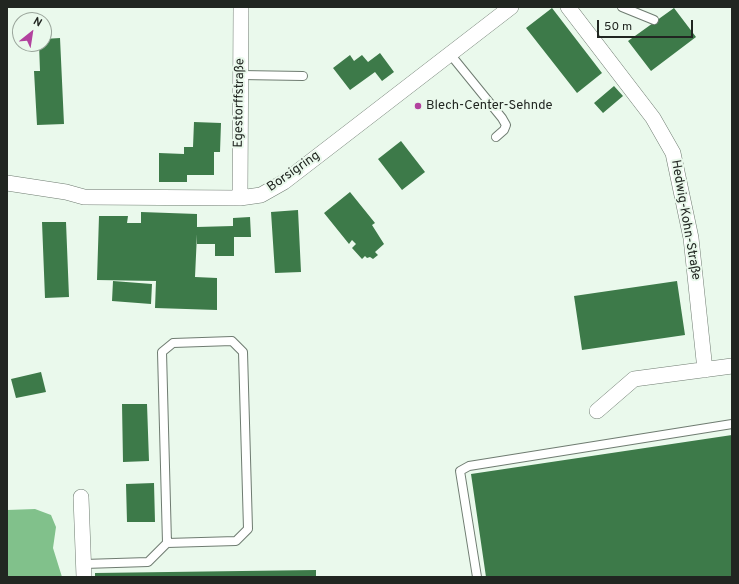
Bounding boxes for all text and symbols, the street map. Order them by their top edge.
north arrow [12,12,52,52]
scale bar [599,12,695,38]
text: N [31,14,44,31]
text: 50 m [604,19,632,35]
street label: Egestorffstraße [231,58,249,148]
place label: Blech-Center-Sehnde [426,98,552,114]
marker: Blech-Center-Sehnde [413,101,423,111]
street label: Borsigring [265,148,323,196]
street label: Hedwig-Kohn-Straße [667,159,703,281]

